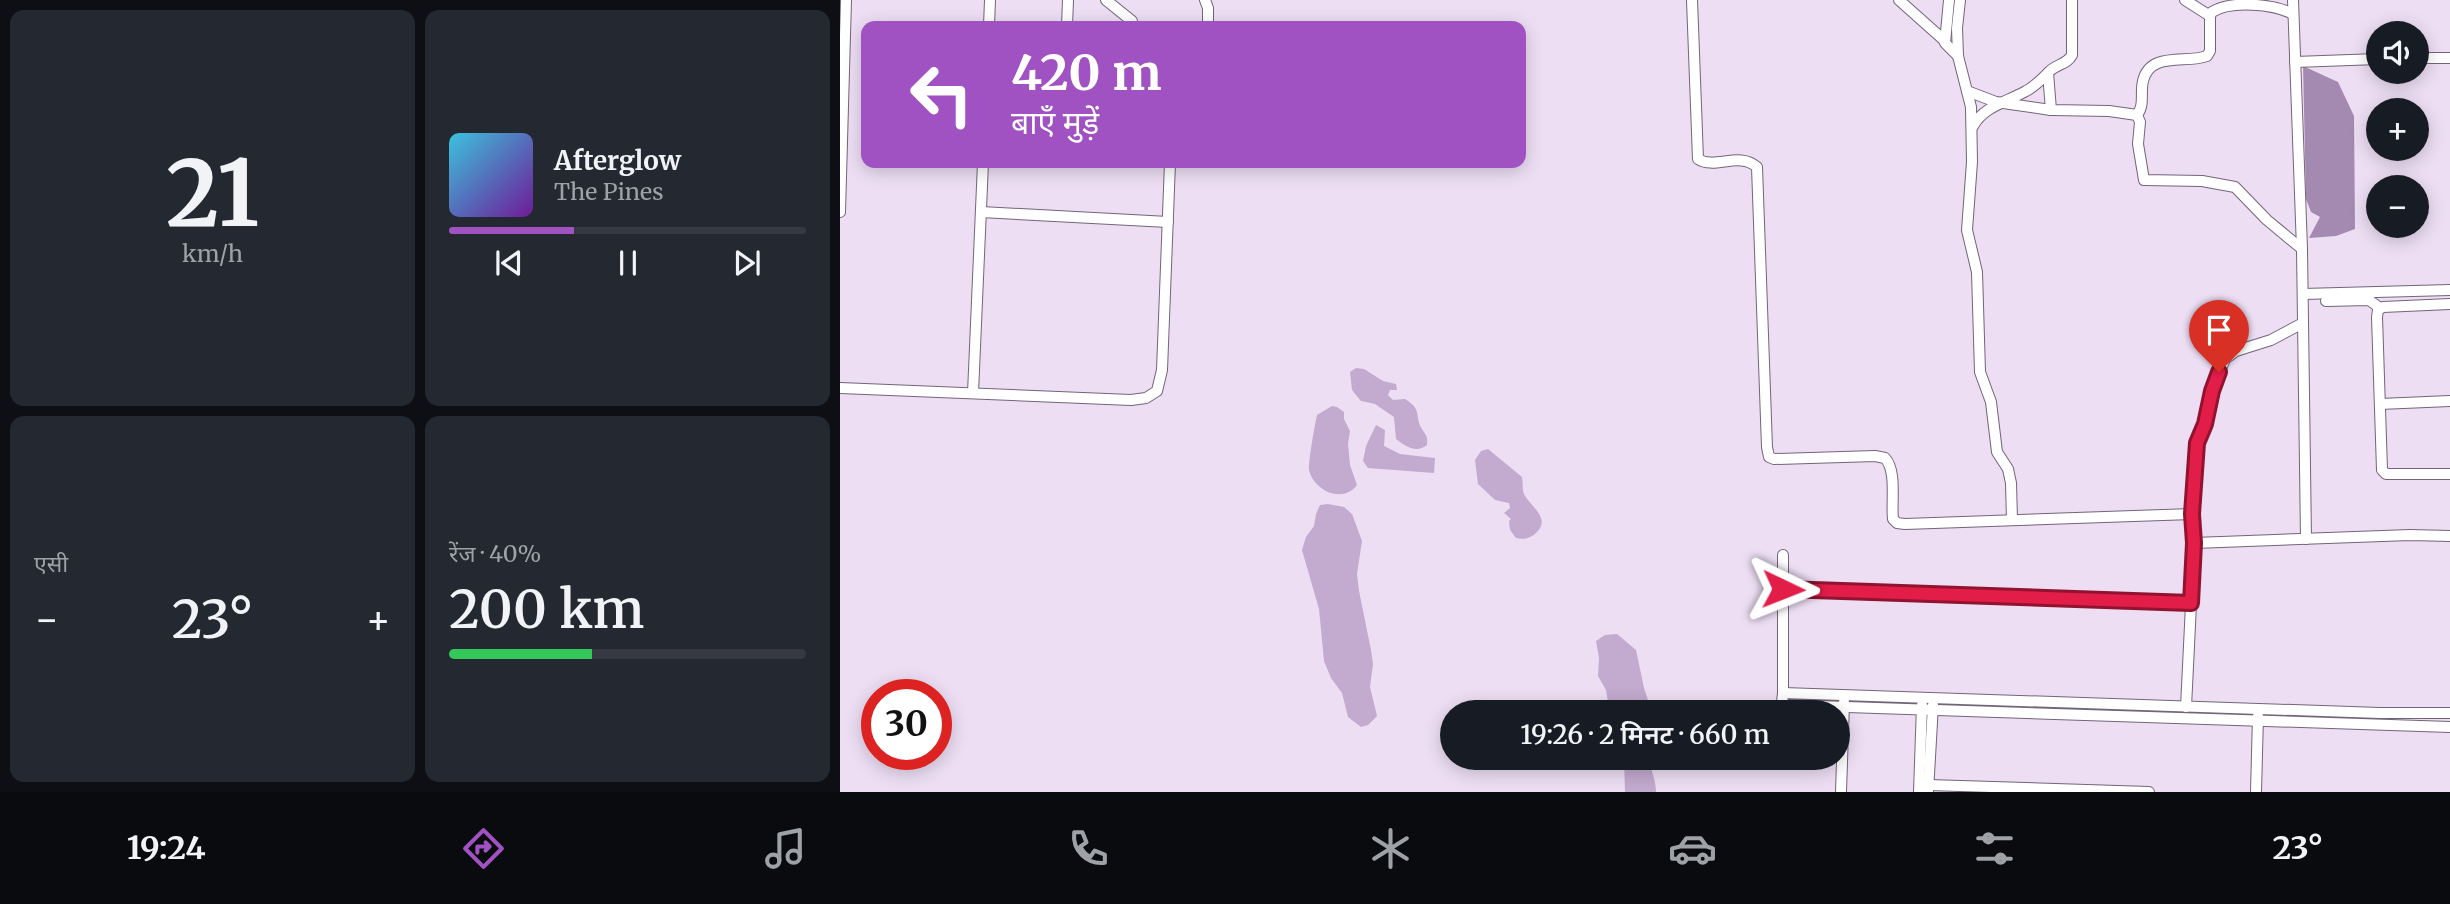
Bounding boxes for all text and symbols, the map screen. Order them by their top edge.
map controls [2366,21,2429,238]
button: sound [2366,21,2429,84]
text: 420 m [1011,42,1162,103]
icon: left [896,49,987,140]
button: + [2366,98,2429,161]
text: बाएँ मुड़ें [1011,103,1099,143]
text: 21 [166,136,259,251]
text: Afterglow [554,144,681,177]
button: − [2366,175,2429,238]
text: The Pines [554,177,664,206]
text: km/h [182,239,243,268]
icon: previous [490,244,528,282]
icon: pause [609,244,647,282]
icon: next [728,244,766,282]
pin [2189,300,2249,372]
icon: arrive [2200,311,2238,349]
text: रेंज · 40% [449,539,541,568]
text: एसी [34,549,68,578]
position arrow [1746,552,1820,626]
text: 200 km [449,577,645,642]
text: 23° [172,587,253,652]
text: − [34,596,59,643]
text: + [366,596,391,643]
speed limit sign: 30 [861,679,952,770]
text: 19:26 · 2 मिनट · 660 m [1520,718,1770,751]
icon: directions [459,824,508,873]
icon: music [761,824,810,873]
icon: phone [1064,824,1113,873]
icon: climate [1366,824,1415,873]
icon: car [1668,824,1717,873]
icon: filters [1970,824,2019,873]
text: 19:24 [127,828,206,868]
text: 23° [2273,828,2323,868]

